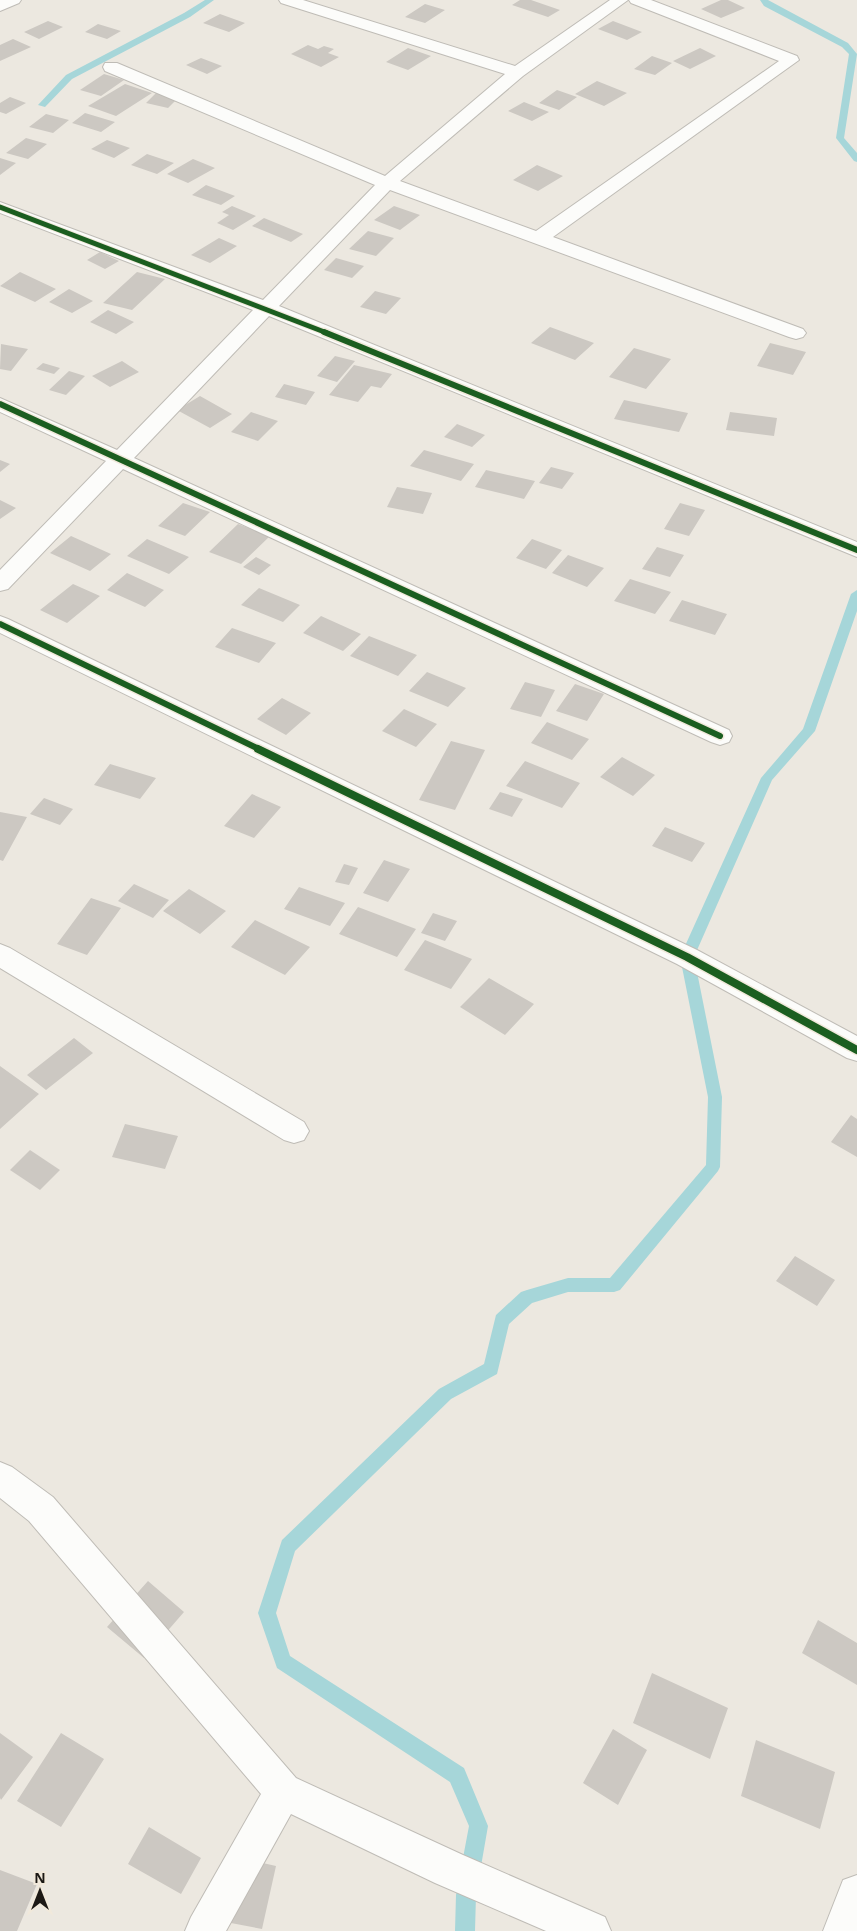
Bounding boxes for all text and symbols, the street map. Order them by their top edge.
north arrow [15,1866,65,1916]
text: N [34,1868,46,1887]

